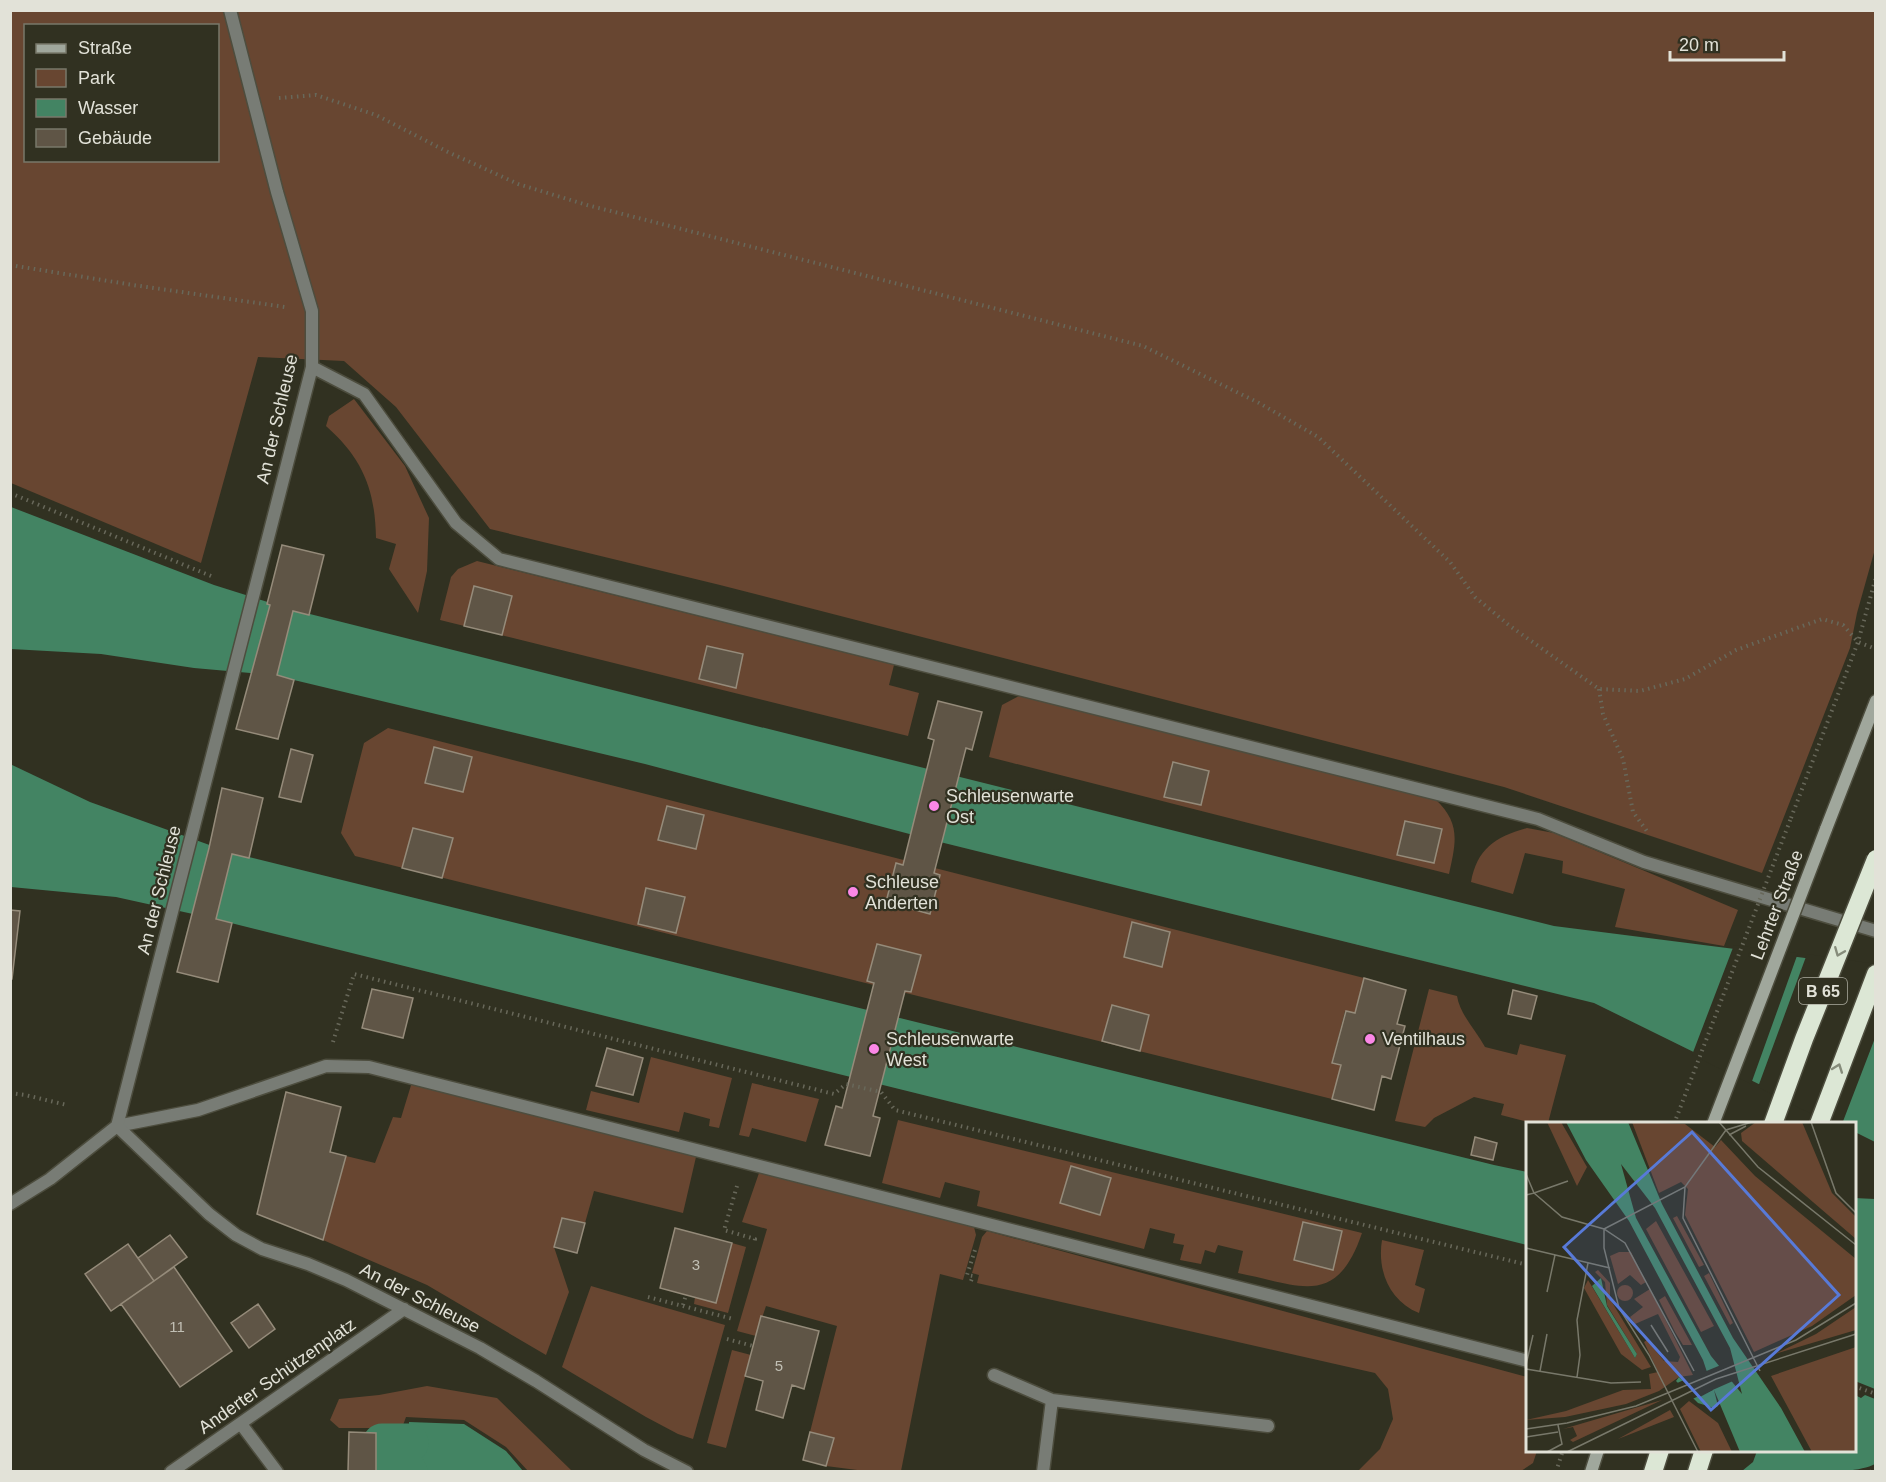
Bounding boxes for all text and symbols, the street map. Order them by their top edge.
legend [24,24,219,162]
scale bar [1670,24,1784,62]
text: 20 m [1679,35,1719,55]
text: Straße [78,38,132,58]
text: Park [78,68,116,88]
text: Wasser [78,98,138,118]
text: Gebäude [78,128,152,148]
street label: An der Schleuse [252,352,302,486]
place label: Schleusenwarte Ost [946,786,1074,827]
marker: Schleusenwarte Ost [927,799,941,813]
street label: An der Schleuse [133,823,185,957]
street label: Lehrter Straße [1747,847,1807,963]
place label: Schleuse Anderten [865,872,939,913]
marker: Schleuse Anderten [846,885,860,899]
one-way arrow [1833,947,1846,957]
road number: B 65 [1799,978,1847,1004]
place label: Schleusenwarte West [886,1029,1014,1070]
place label: Ventilhaus [1382,1029,1465,1049]
marker: Ventilhaus [1363,1032,1377,1046]
marker: Schleusenwarte West [867,1042,881,1056]
one-way arrow [1831,1064,1844,1074]
inset map [1526,1122,1856,1452]
house number: 3 [692,1256,700,1273]
street label: An der Schleuse [357,1259,483,1337]
street label: Anderter Schützenplatz [195,1314,359,1438]
house number: 11 [169,1318,185,1335]
house number: 5 [775,1357,783,1374]

